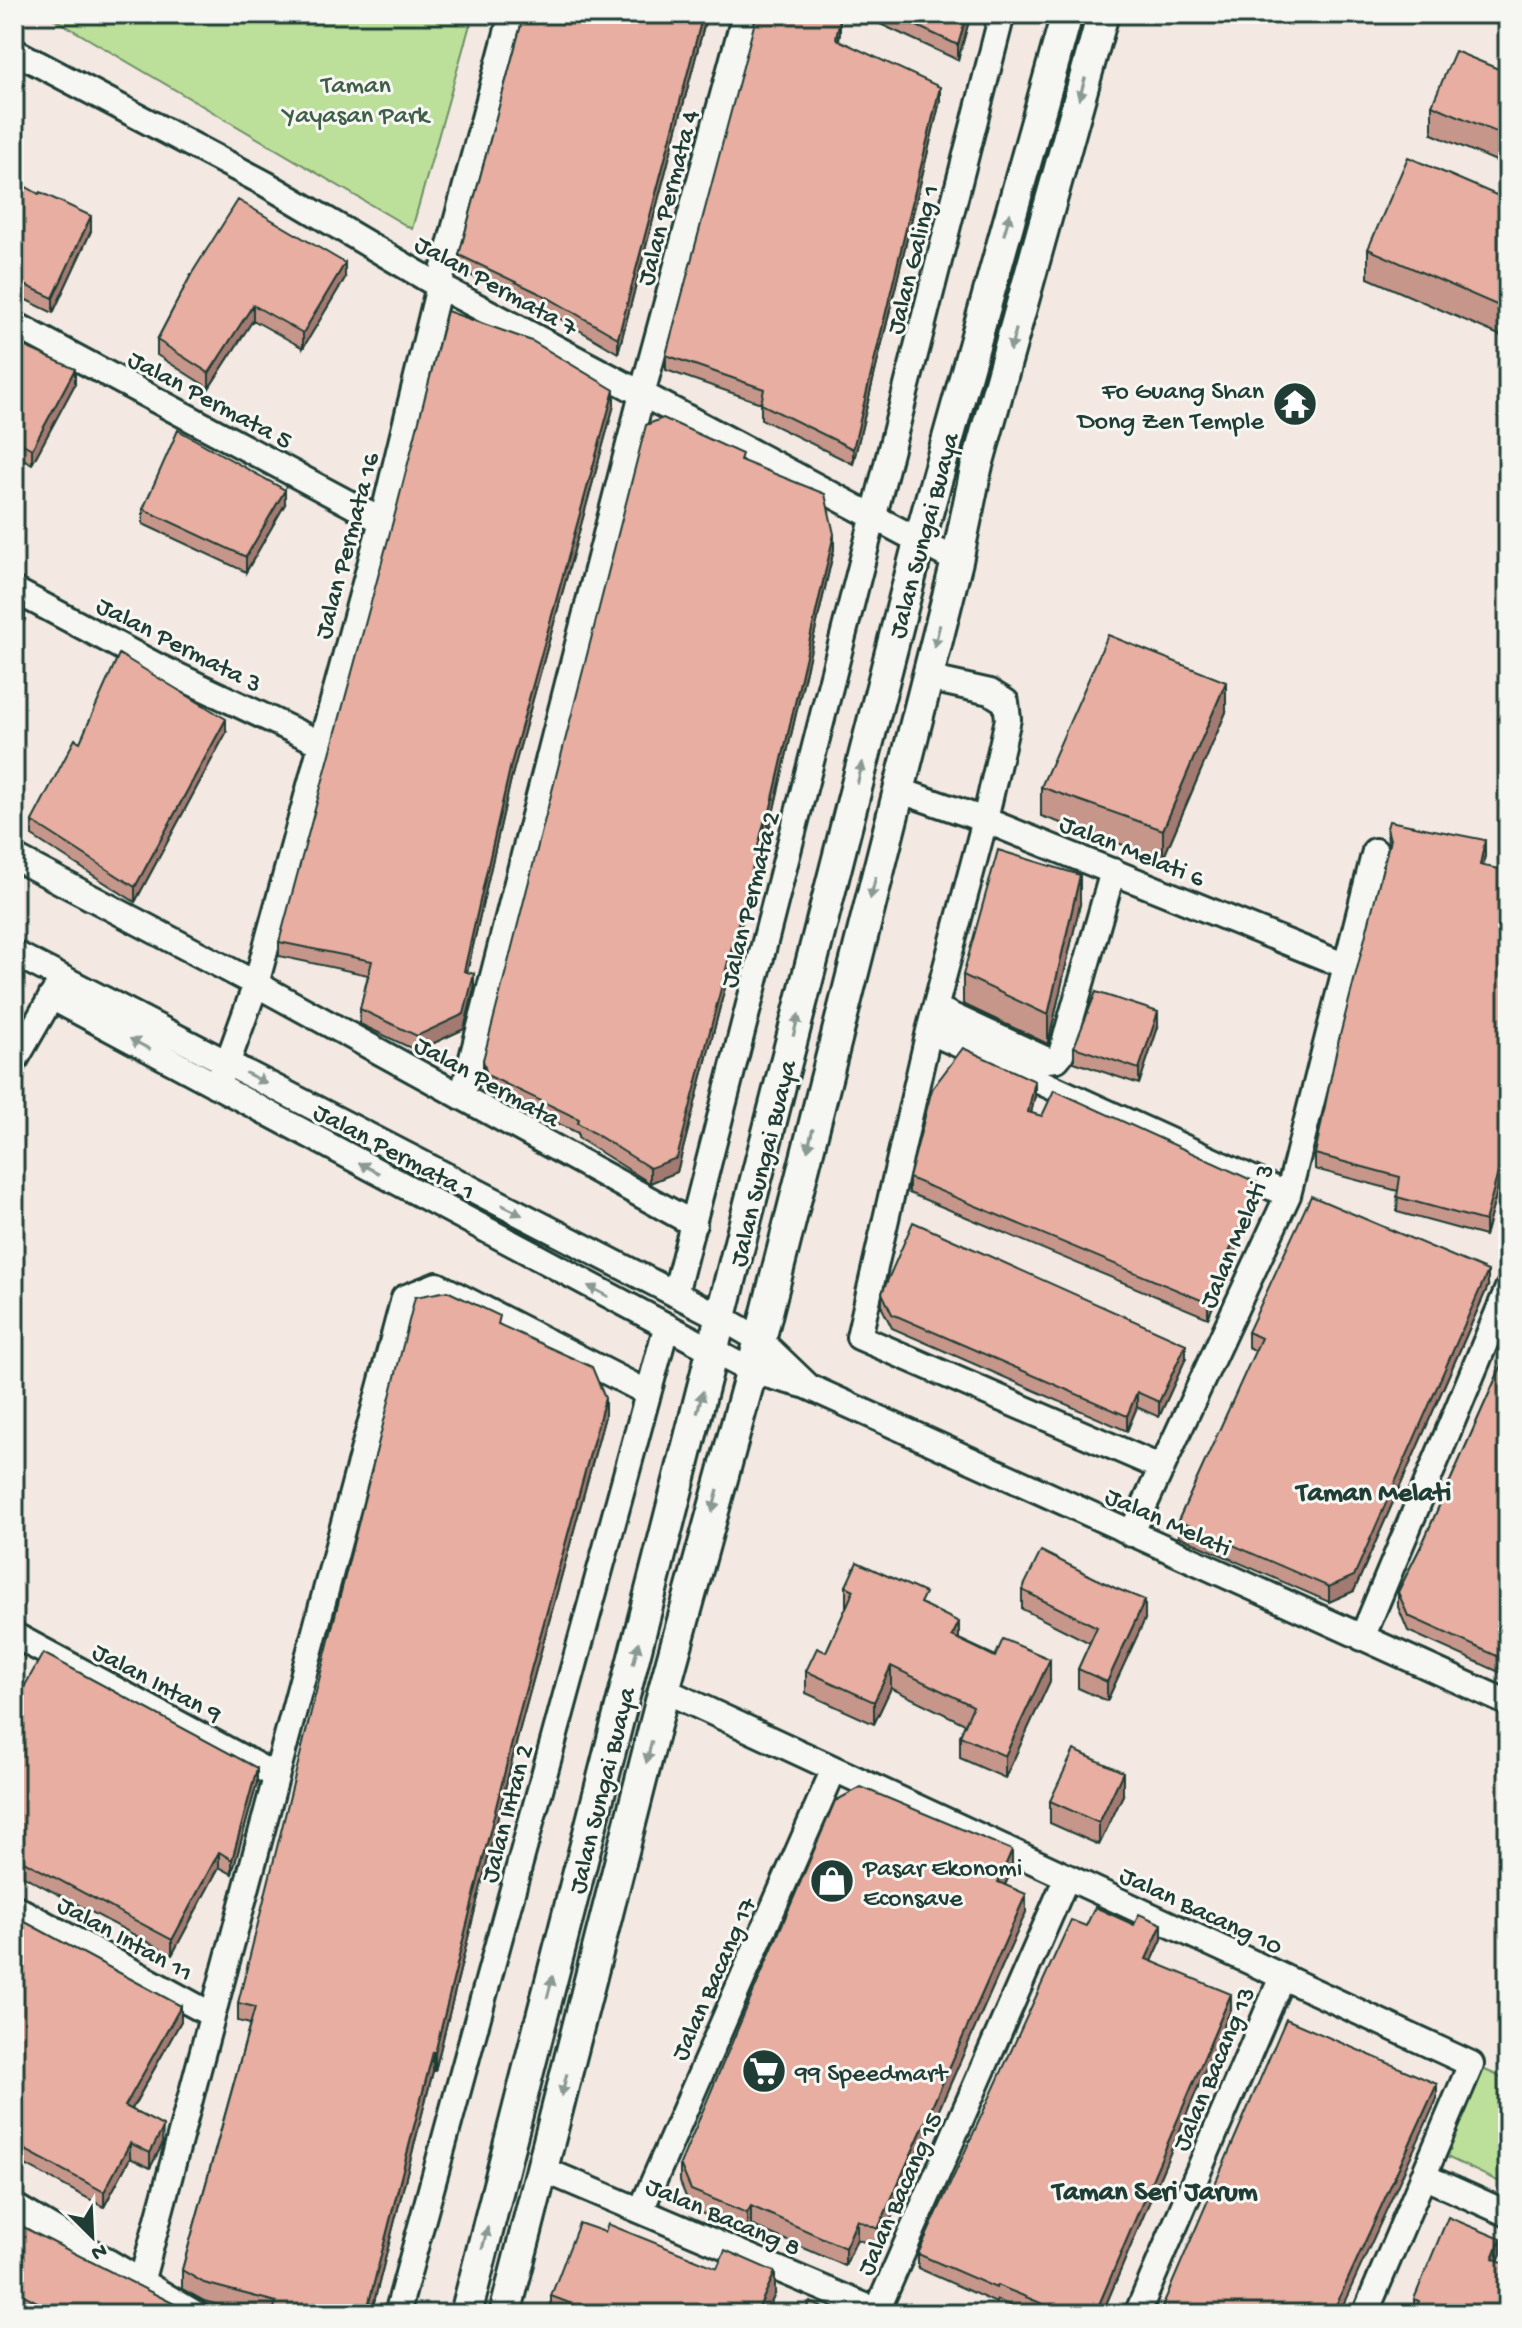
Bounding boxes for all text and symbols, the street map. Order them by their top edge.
park label: Taman Yayasan Park [281,72,431,133]
one-way arrow [1076,77,1088,102]
street label: Jalan Permata 4 [632,107,709,289]
street label: Jalan Galing 1 [882,182,949,338]
one-way arrow [1001,212,1014,236]
street label: Jalan Permata 7 [408,230,583,346]
one-way arrow [1006,327,1018,352]
street label: Jalan Permata 5 [121,346,296,458]
place label: Fo Guang Shan Dong Zen Temple [1076,378,1265,439]
temple icon: Fo Guang Shan Dong Zen Temple [1271,380,1319,428]
street label: Jalan Sungai Buaya [884,428,969,642]
street label: Jalan Permata 16 [310,449,389,643]
street label: Jalan Permata 3 [90,592,266,702]
one-way arrow [931,624,943,649]
one-way arrow [855,761,867,786]
street label: Jalan Permata 2 [715,808,789,992]
street label: Jalan Melati 6 [1054,810,1209,897]
one-way arrow [867,876,879,901]
one-way arrow [791,1013,803,1038]
street label: Jalan Permata [408,1031,565,1137]
one-way arrow [128,1038,151,1051]
street label: Jalan Sungai Buaya [725,1056,806,1271]
one-way arrow [244,1072,267,1085]
street label: Jalan Permata 1 [307,1098,479,1210]
one-way arrow [804,1128,816,1153]
street label: Jalan Melati 3 [1195,1160,1284,1314]
one-way arrow [357,1161,380,1174]
one-way arrow [500,1204,523,1217]
one-way arrow [586,1284,609,1297]
one-way arrow [695,1389,707,1414]
district label: Taman Melati [1295,1478,1451,1511]
street label: Jalan Melati [1099,1483,1235,1566]
one-way arrow [709,1488,721,1513]
street label: Jalan Intan 9 [86,1638,226,1732]
one-way arrow [630,1641,642,1666]
street label: Jalan Sungai Buaya [564,1683,645,1898]
one-way arrow [642,1739,654,1764]
street label: Jalan Intan 2 [476,1741,543,1887]
place label: Pasar Ekonomi Econsave [862,1855,1022,1916]
shop icon: Pasar Ekonomi Econsave [808,1857,856,1905]
street label: Jalan Bacang 10 [1114,1862,1287,1965]
street label: Jalan Intan 11 [51,1891,197,1991]
street label: Jalan Bacang 17 [666,1892,767,2066]
one-way arrow [545,1974,557,1999]
street label: Jalan Bacang 13 [1168,1983,1265,2156]
supermarket icon: 99 Speedmart [740,2047,788,2095]
place label: 99 Speedmart [794,2060,949,2091]
one-way arrow [557,2073,569,2098]
street label: Jalan Bacang 15 [852,2108,952,2281]
street label: Jalan Bacang 8 [640,2173,804,2266]
district label: Taman Seri Jarum [1050,2177,1258,2210]
north arrow [52,2196,132,2276]
one-way arrow [480,2226,492,2251]
text: N [87,2236,110,2265]

